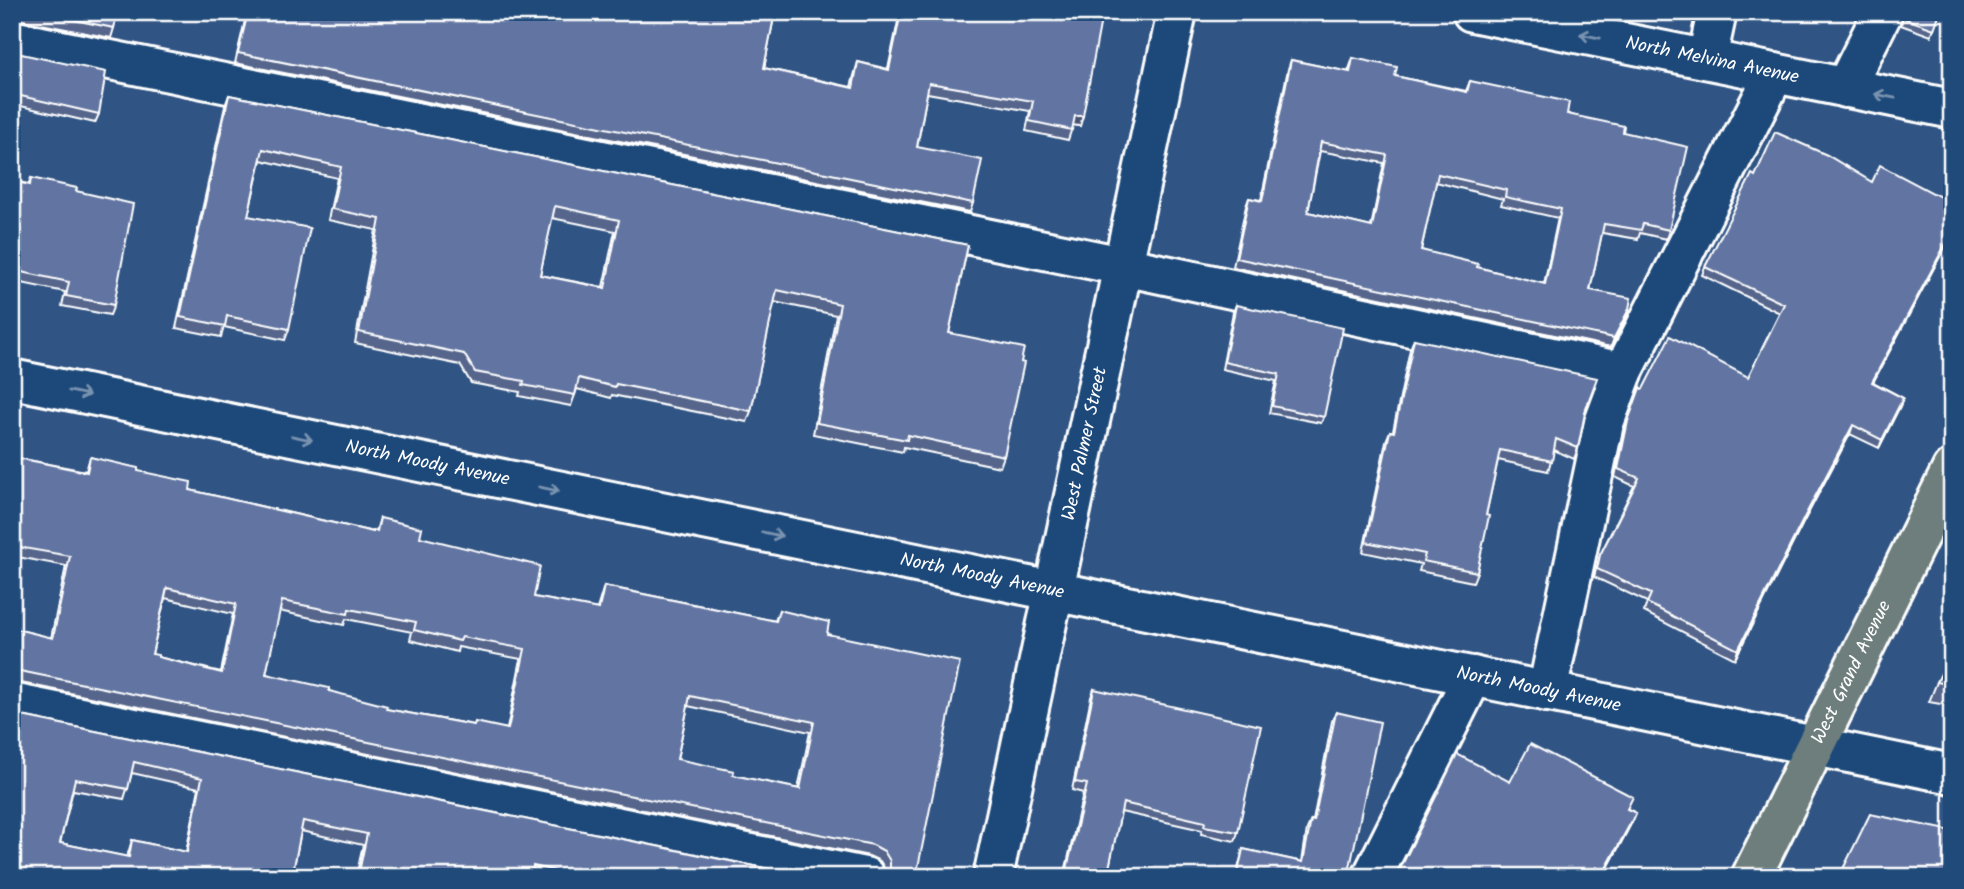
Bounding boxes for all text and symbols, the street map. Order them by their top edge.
street label: North Melvina Avenue [1623,28,1802,93]
one-way arrow [1579,29,1602,42]
one-way arrow [1874,88,1897,102]
street label: West Palmer Street [1054,364,1116,523]
one-way arrow [67,386,90,400]
one-way arrow [290,432,313,446]
street label: North Moody Avenue [343,432,513,495]
one-way arrow [537,482,560,496]
one-way arrow [760,528,783,542]
street label: North Moody Avenue [897,545,1067,608]
street label: West Grand Avenue [1804,595,1900,749]
street label: North Moody Avenue [1454,658,1624,721]

